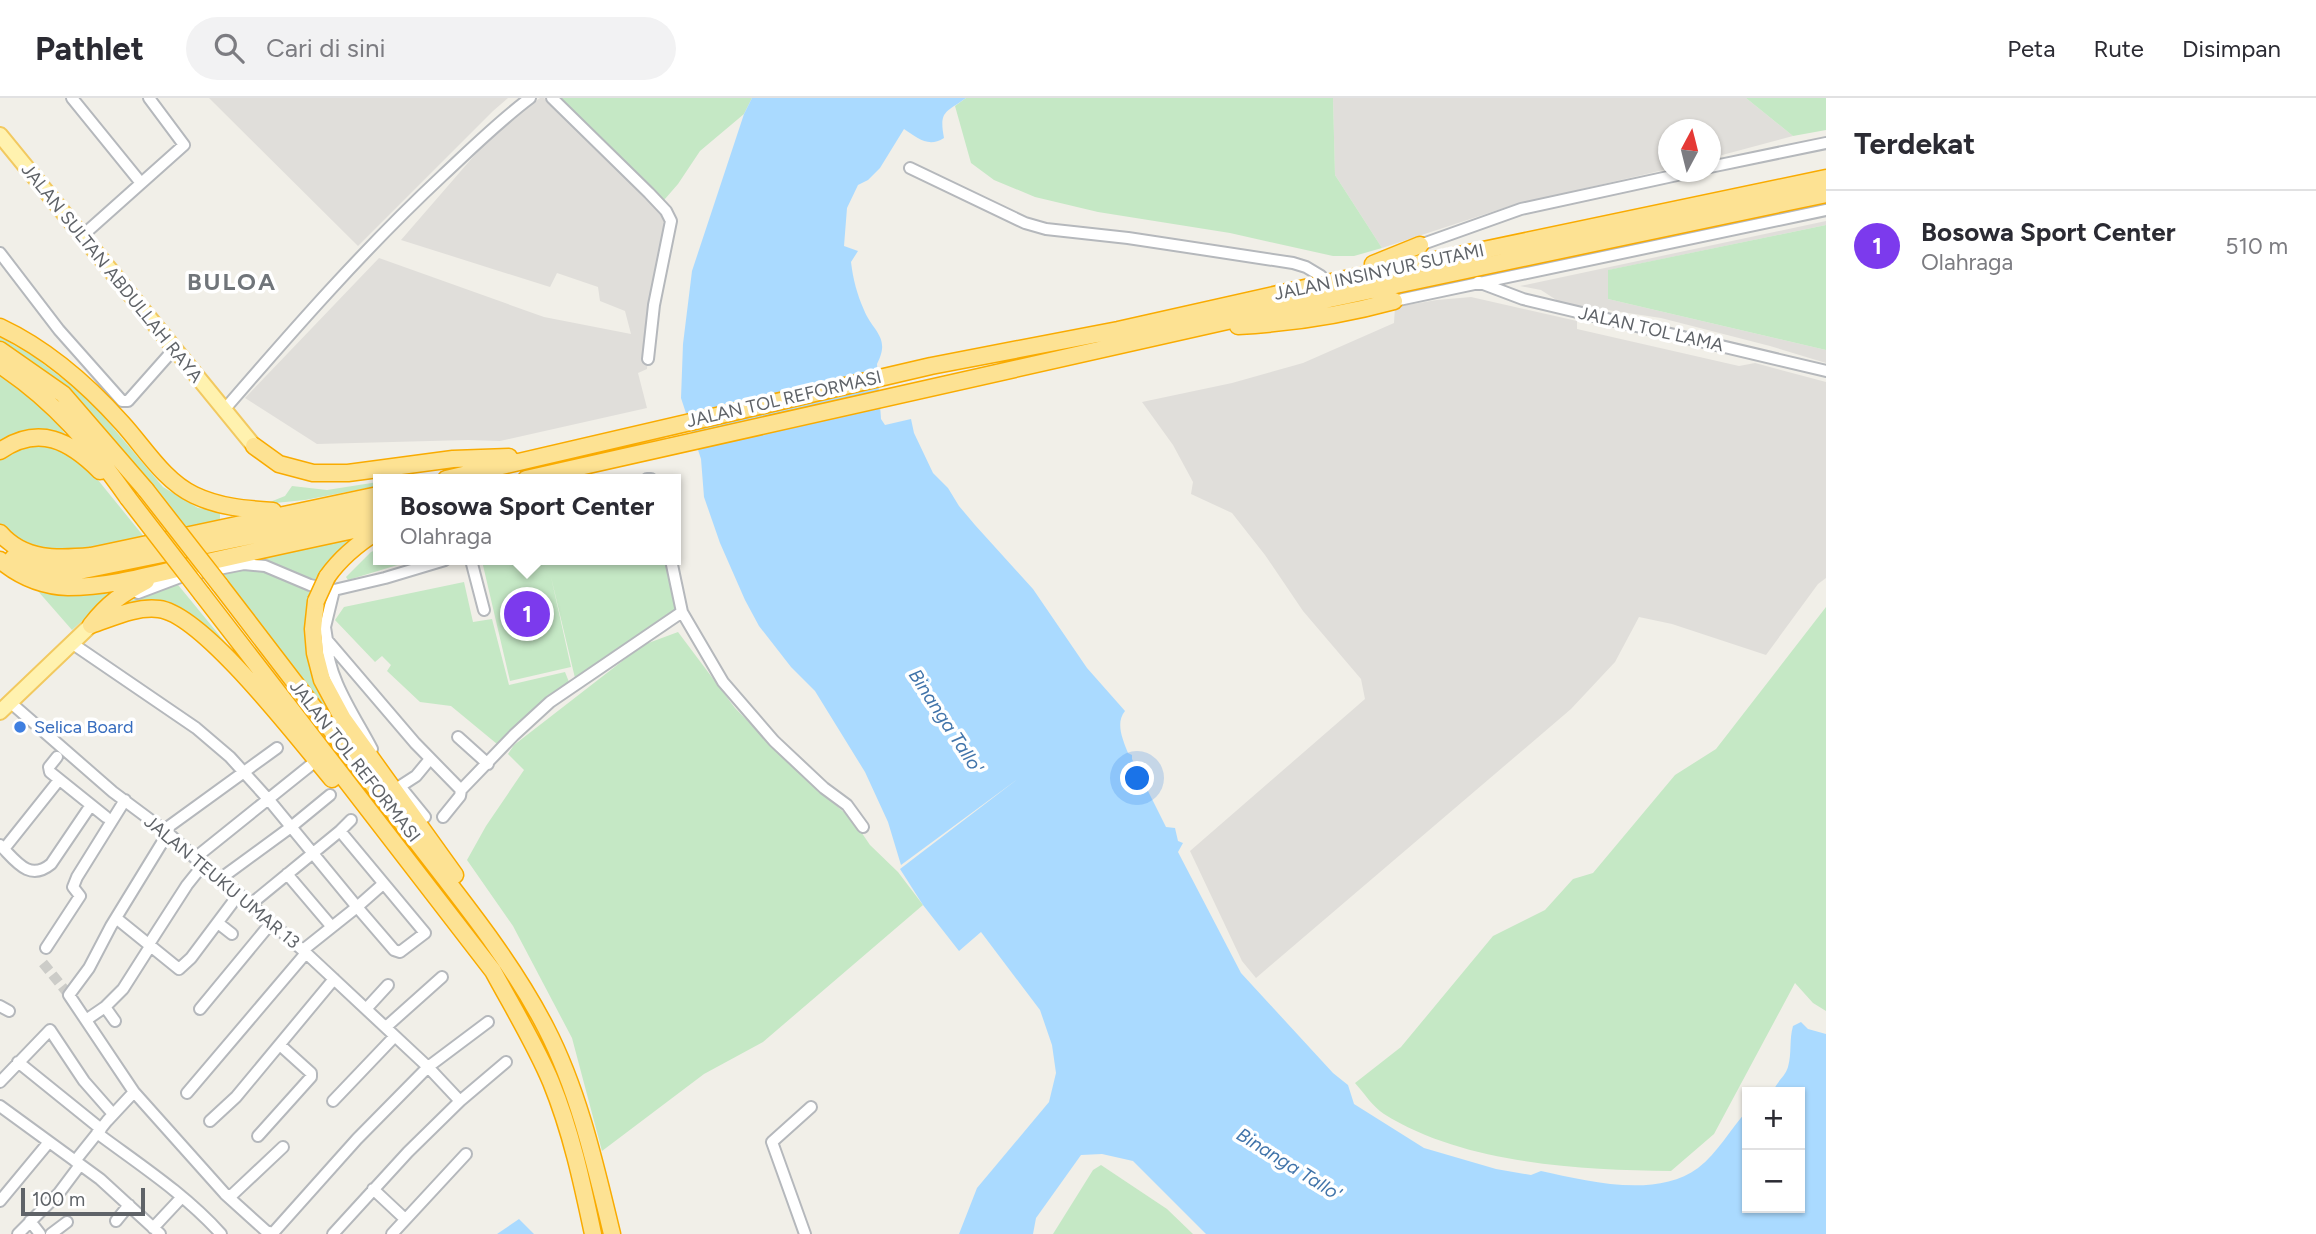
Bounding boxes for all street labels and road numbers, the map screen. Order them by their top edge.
street label: JALAN SULTAN ABDULLAH RAYA [17,159,207,387]
street label: JALAN INSINYUR SUTAMI [1272,239,1486,305]
street label: JALAN TOL LAMA [1576,302,1726,356]
street label: JALAN TOL REFORMASI [684,366,884,432]
street label: JALAN TOL REFORMASI [285,676,425,846]
street label: JALAN TEUKU UMAR 13 [140,811,304,953]

